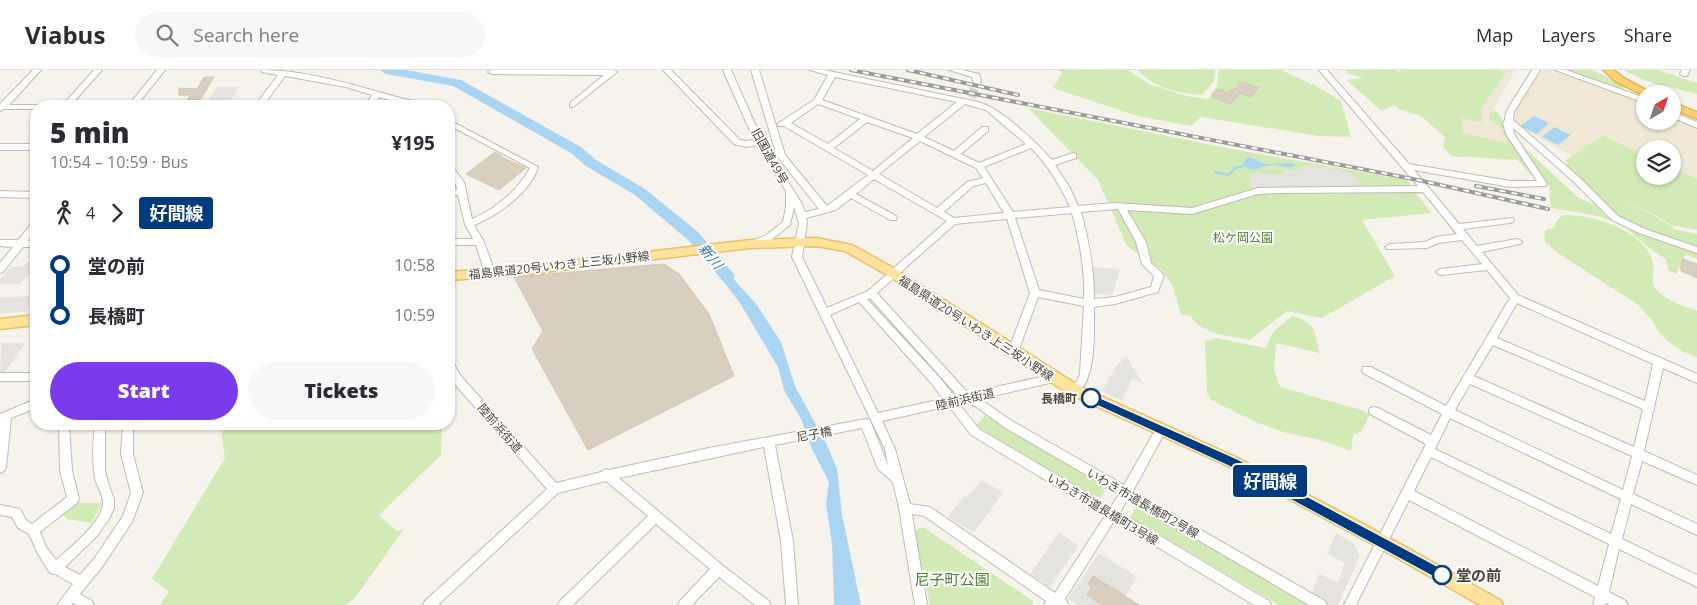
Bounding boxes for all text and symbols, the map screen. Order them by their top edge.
search box [135,12,485,57]
text: Viabus [25,18,105,51]
icon: search [153,21,181,49]
text: Search here [193,22,299,48]
text: Map [1476,23,1513,47]
text: Layers [1541,23,1596,47]
text: Share [1624,23,1672,47]
north arrow [1636,85,1681,130]
map controls [1636,85,1681,185]
text: 5 min [50,113,130,151]
street label: 旧国道49号 [748,125,792,187]
text: ¥195 [392,130,435,156]
button: layers [1636,140,1681,185]
text: 10:54 – 10:59 · Bus [50,151,188,173]
icon: walk [50,199,78,227]
icon: forward [103,199,131,227]
text: 好間線 [149,201,203,225]
text: 4 [86,202,95,224]
park label: 松ケ岡公園 [1213,229,1273,246]
water label: 新川 [695,239,729,274]
street label: 福島県道20号いわき上三坂小野線 [468,247,650,283]
text: 堂の前 [88,253,145,279]
text: 10:58 [394,254,435,276]
street label: 福島県道20号いわき上三坂小野線 [895,271,1057,385]
text: 長橋町 [88,303,145,329]
text: 10:59 [394,304,435,326]
button: Start [50,362,238,420]
button: Tickets [248,362,435,420]
street label: 陸前浜街道 [934,384,996,414]
marker: 長橋町 [1081,388,1101,408]
place label: 長橋町 [1041,390,1077,407]
street label: 陸前浜街道 [474,400,526,456]
street label: 尼子橋 [795,422,833,446]
street label: いわき市道長橋町2号線 [1084,464,1202,542]
line badge: 好間線 [1241,465,1299,497]
street label: いわき市道長橋町3号線 [1044,469,1162,549]
text: 好間線 [1243,469,1297,493]
marker: 堂の前 [1432,565,1452,585]
place label: 堂の前 [1456,565,1501,585]
park label: 尼子町公園 [914,569,990,589]

